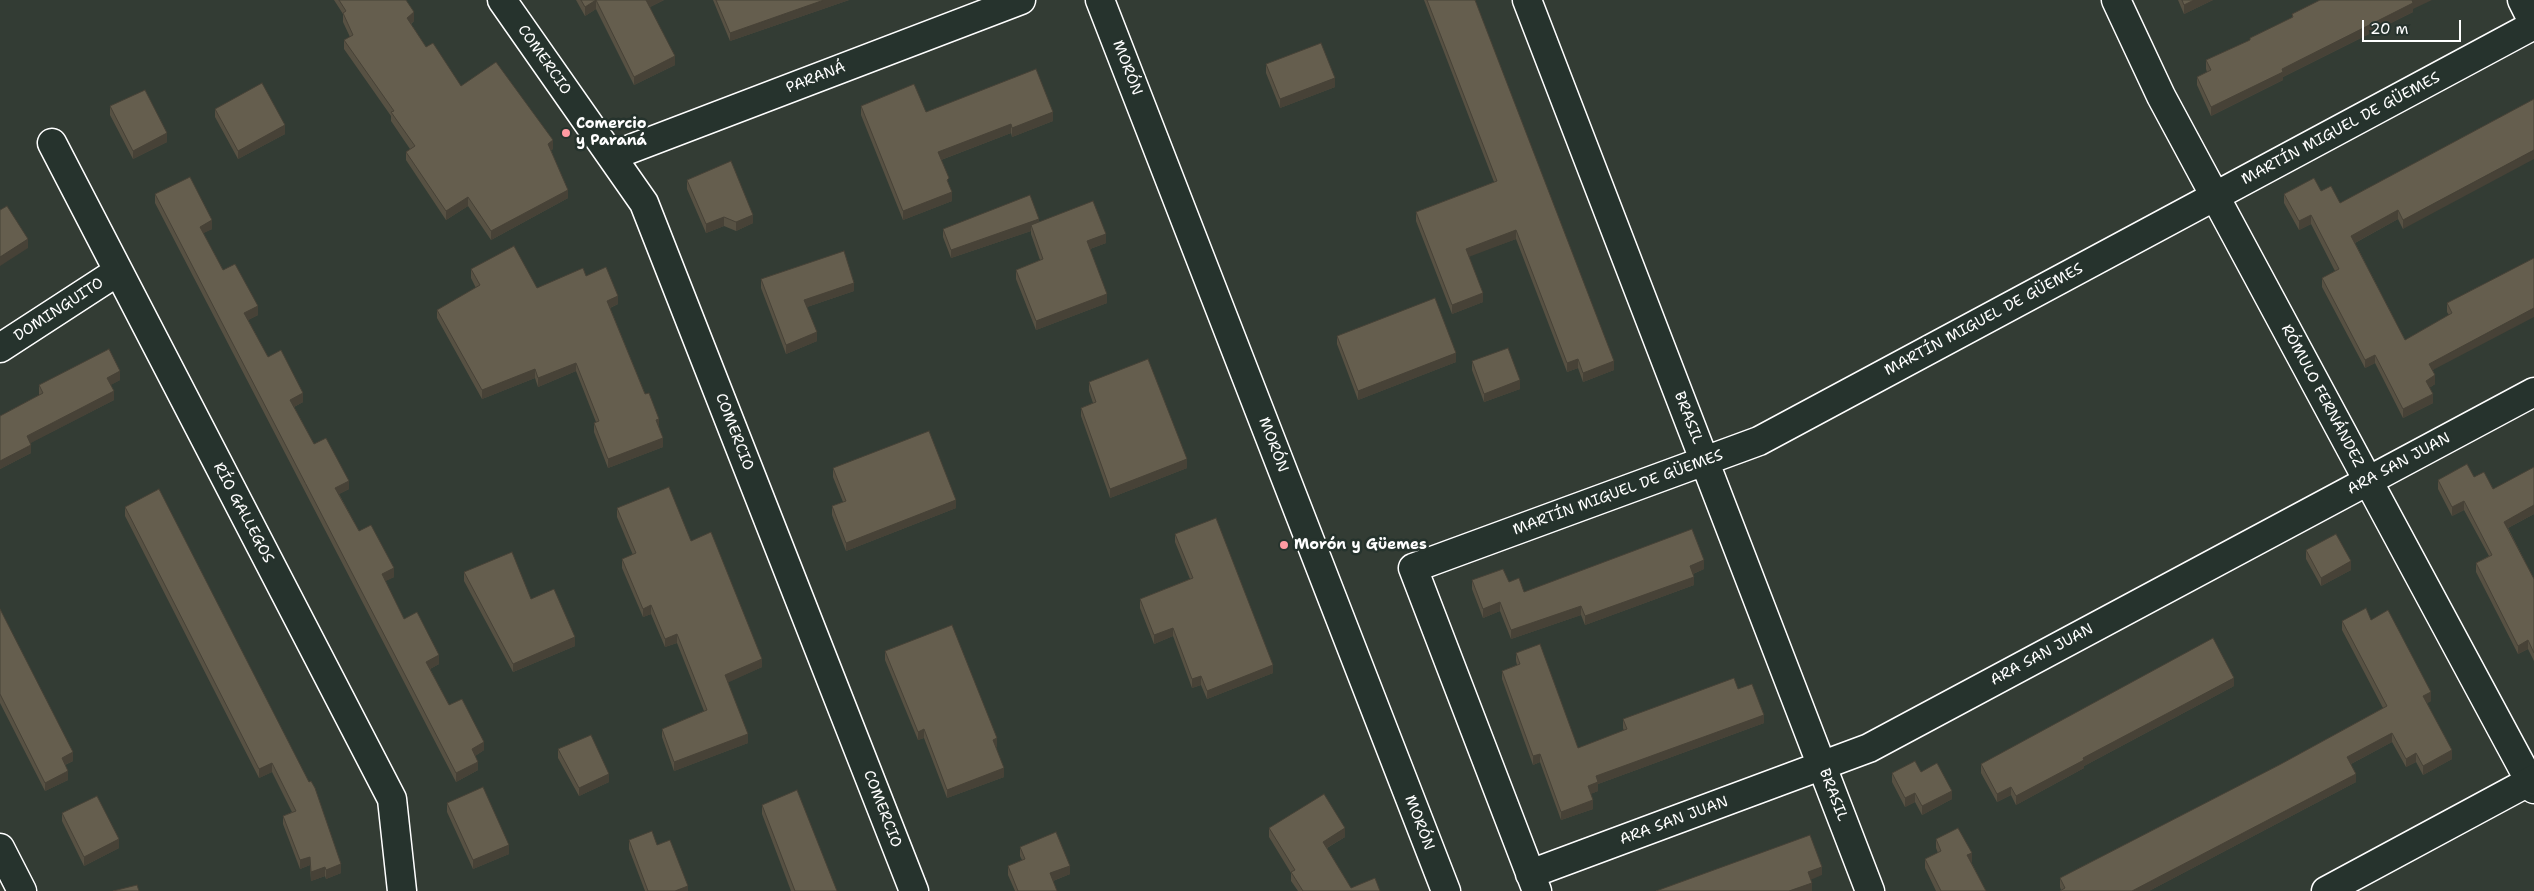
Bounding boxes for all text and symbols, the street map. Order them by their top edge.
scale bar [2364,10,2463,42]
text: 20 m [2370,19,2409,39]
street label: COMERCIO [513,22,575,98]
street label: MORÓN [1108,38,1146,98]
street label: PARANÁ [784,58,848,98]
street label: MARTÍN MIGUEL DE GÜEMES [2239,69,2443,189]
place label: Comercio y Paraná [576,115,647,150]
marker: Comercio y Paraná [560,127,572,139]
street label: MARTÍN MIGUEL DE GÜEMES [1882,260,2086,380]
street label: DOMINGUITO [11,274,107,346]
street label: RÓMULO FERNÁNDEZ [2277,322,2367,470]
street label: BRASIL [1670,389,1706,447]
street label: COMERCIO [711,391,757,473]
street label: MORÓN [1254,415,1292,475]
street label: ARA SAN JUAN [2344,429,2454,499]
street label: MARTÍN MIGUEL DE GÜEMES [1511,447,1725,539]
street label: RÍO GALLEGOS [209,460,277,566]
place label: Morón y Güemes [1294,536,1427,554]
marker: Morón y Güemes [1278,539,1290,551]
street label: ARA SAN JUAN [1987,620,2097,690]
street label: BRASIL [1815,766,1851,824]
street label: COMERCIO [859,768,905,850]
street label: MORÓN [1400,793,1438,853]
street label: ARA SAN JUAN [1617,793,1731,849]

